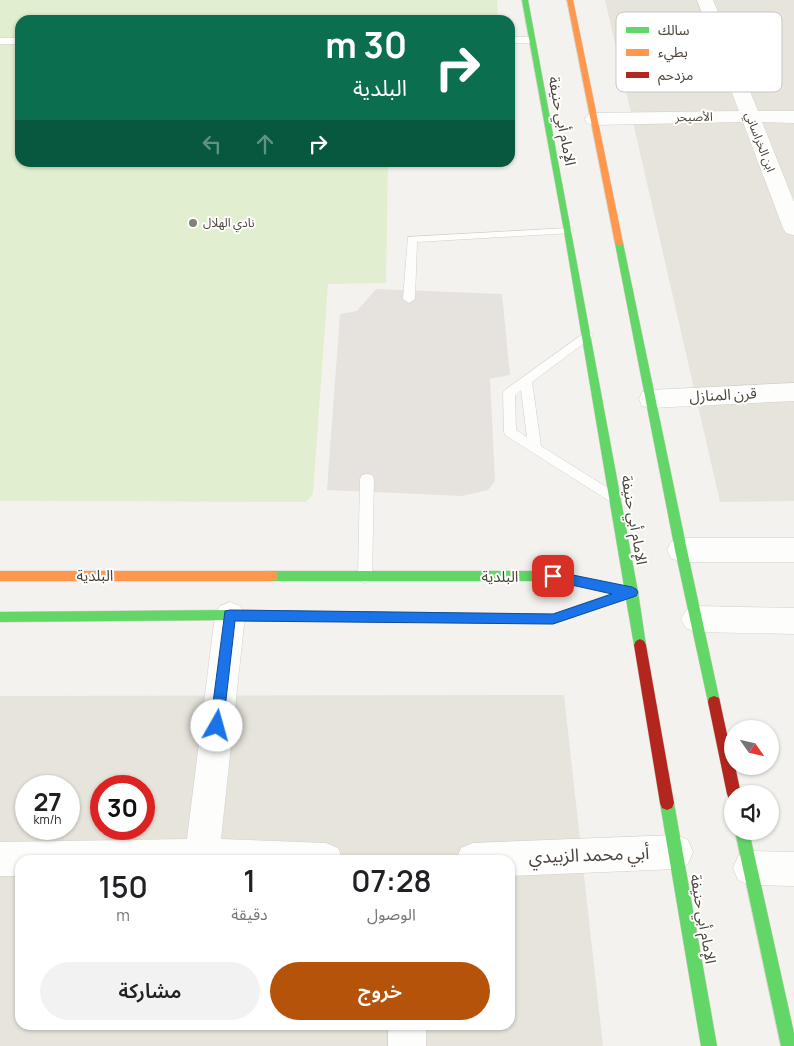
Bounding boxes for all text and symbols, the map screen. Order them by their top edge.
legend [616,12,782,92]
text: سالك [658,20,690,39]
text: 30 m [325,21,407,69]
icon: right [425,35,490,100]
text: بطيء [658,42,688,63]
text: مزدحم [658,65,693,86]
text: البلدية [353,73,407,103]
street label: الإمام أبي حنيفة [542,74,581,168]
street label: الأصيحر [674,108,713,125]
street label: ابن الخراساني [740,109,780,175]
icon: left [198,130,226,158]
icon: ahead [251,130,279,158]
icon: right [304,130,332,158]
place label: نادي الهلال [203,214,255,233]
marker: نادي الهلال [187,217,199,229]
street label: قرن المنازل [689,382,758,407]
street label: الإمام أبي حنيفة [615,473,653,567]
pin [532,555,574,597]
icon: arrive [539,562,567,590]
street label: البلدية [77,565,113,586]
street label: البلدية [482,566,518,587]
position arrow [190,699,242,751]
north arrow [724,720,779,775]
map controls [724,720,779,840]
speed limit sign: 30 [90,775,155,840]
text: 27 [33,784,62,819]
button: sound [724,785,779,840]
text: km/h [34,811,61,828]
street label: أبي محمد الزبيدي [528,840,650,870]
text: 1 [243,860,256,901]
text: 07:28 [351,860,432,901]
text: 150 [98,866,148,907]
street label: الإمام أبي حنيفة [684,872,722,966]
text: دقيقة [231,903,268,925]
text: الوصول [367,903,416,925]
text: m [116,904,130,926]
button: مشاركة [40,962,260,1020]
button: خروج [270,962,490,1020]

